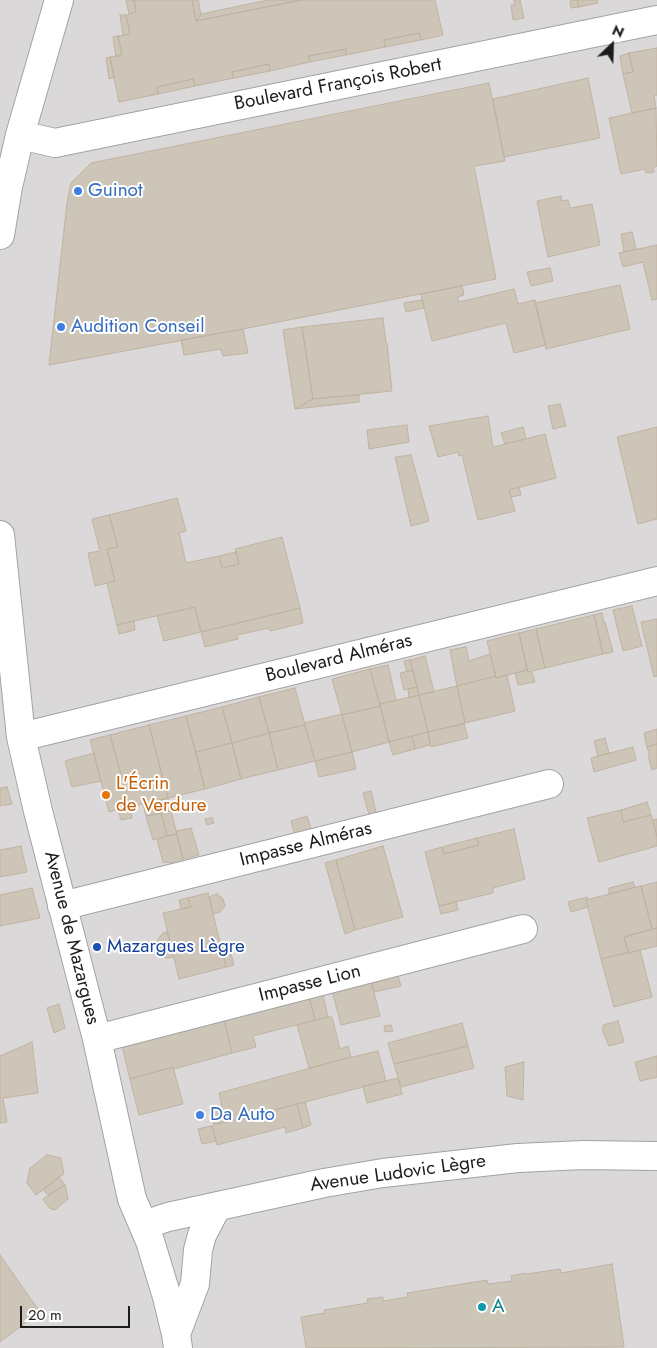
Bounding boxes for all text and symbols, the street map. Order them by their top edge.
north arrow [587,20,637,70]
text: N [609,20,627,43]
street label: Boulevard François Robert [232,54,444,116]
place label: Guinot [88,180,143,202]
marker: Guinot [72,185,84,197]
place label: Audition Conseil [71,316,205,338]
marker: Audition Conseil [55,321,67,333]
street label: Boulevard Alméras [263,630,415,688]
place label: L'Écrin de Verdure [116,773,206,817]
marker: L'Écrin de Verdure [100,789,112,801]
street label: Impasse Alméras [238,818,374,872]
street label: Avenue de Mazargues [38,849,104,1027]
place label: Mazargues Lègre [107,936,245,958]
marker: Mazargues Lègre [91,941,103,953]
street label: Impasse Lion [257,960,363,1008]
place label: Da Auto [210,1104,275,1126]
marker: Da Auto [194,1109,206,1121]
street label: Avenue Ludovic Lègre [309,1150,487,1198]
scale bar [22,1296,132,1328]
place label: A [492,1296,505,1318]
marker: A [476,1301,488,1313]
text: 20 m [28,1304,62,1326]

